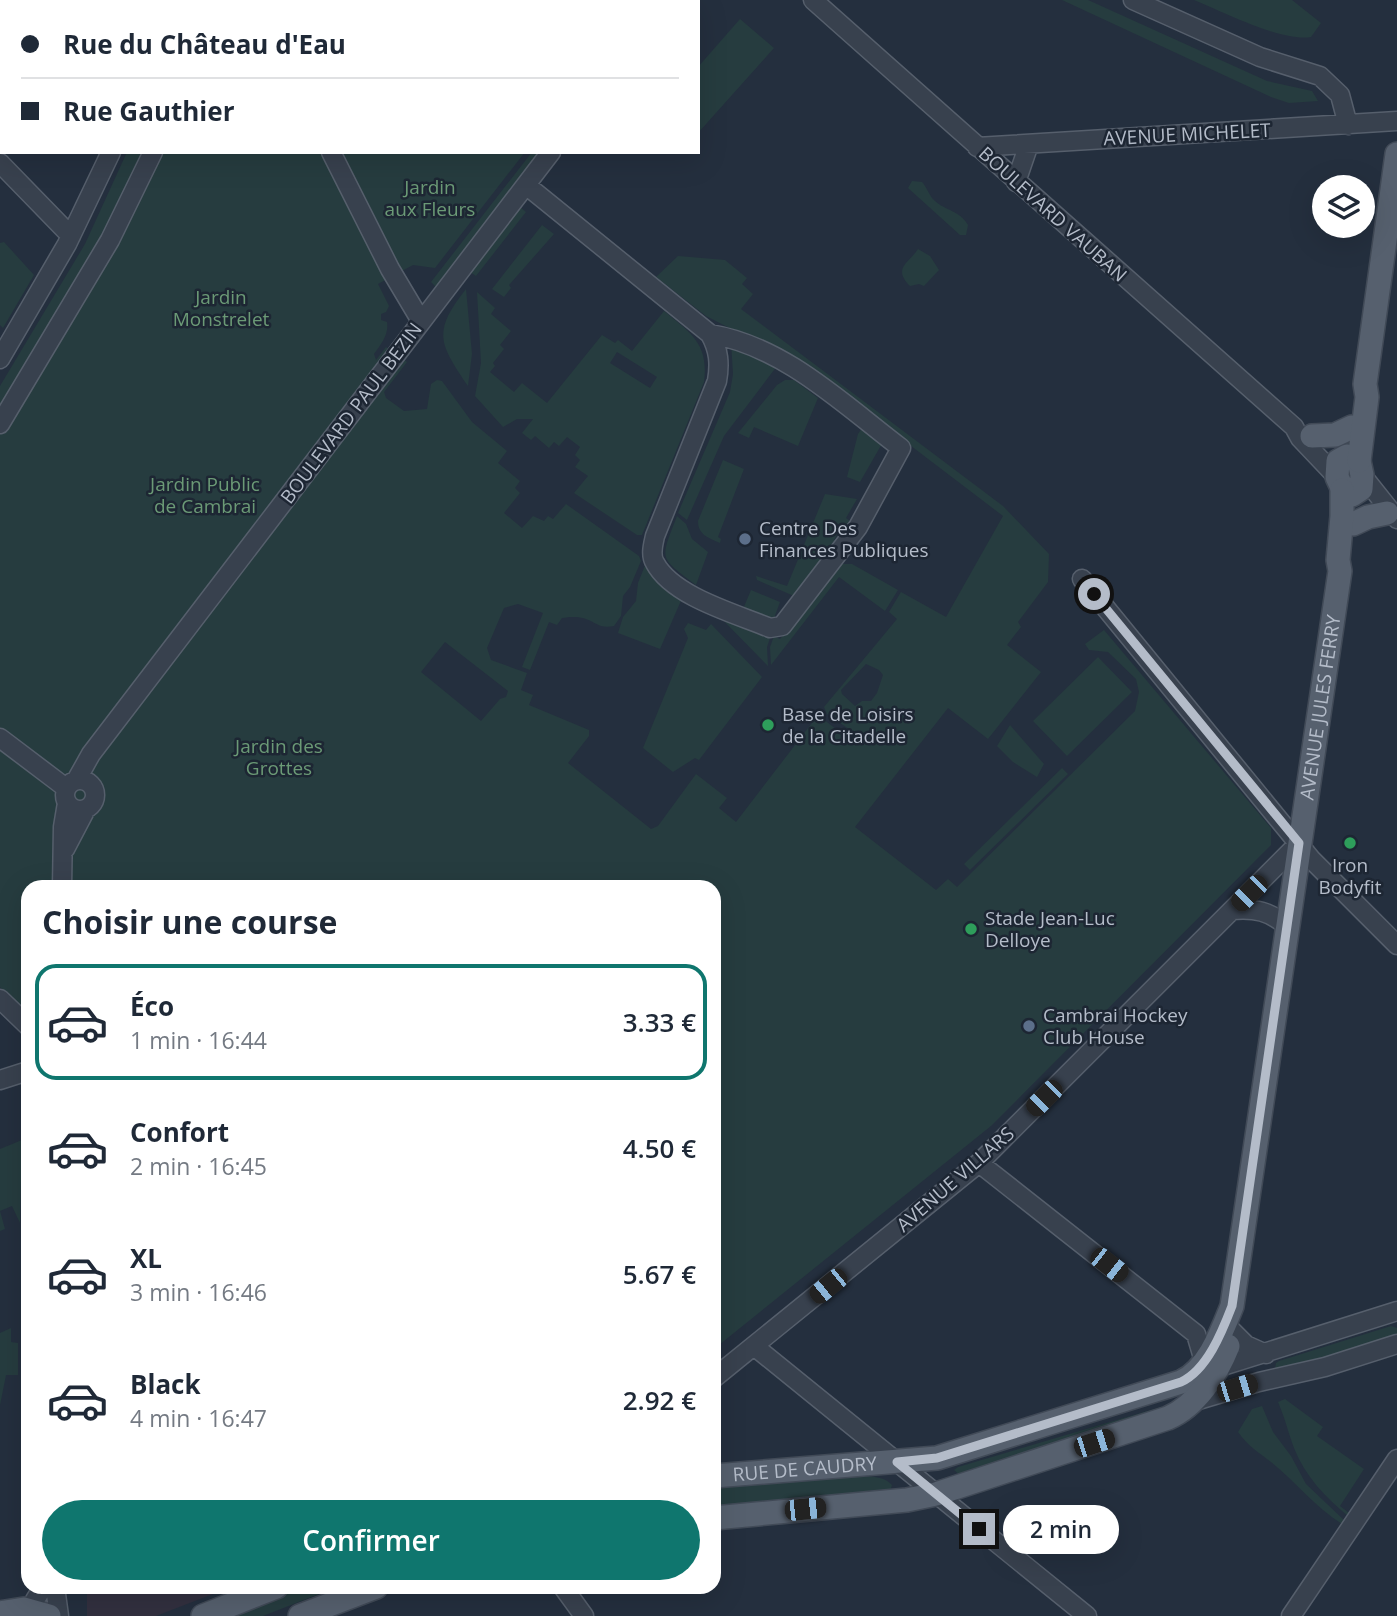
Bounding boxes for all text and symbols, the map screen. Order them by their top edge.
text: Rue du Château d'Eau [63,26,346,62]
text: Rue Gauthier [63,93,234,129]
street label: AVENUE MICHELET [1103,117,1272,151]
street label: BOULEVARD VAUBAN [973,140,1133,288]
park label: Jardin aux Fleurs [385,174,475,222]
map controls [1312,175,1375,238]
button: layers [1312,175,1375,238]
park label: Jardin Monstrelet [173,284,270,332]
street label: BOULEVARD PAUL BEZIN [274,317,428,509]
park label: Jardin Public de Cambrai [148,471,260,519]
place label: Centre Des Finances Publiques [759,515,929,563]
marker: Centre Des Finances Publiques [737,531,753,547]
route start [1078,578,1110,610]
street label: AVENUE JULES FERRY [1294,613,1346,802]
place label: Base de Loisirs de la Citadelle [782,701,914,749]
marker: Base de Loisirs de la Citadelle [760,717,776,733]
park label: Jardin des Grottes [233,733,323,781]
marker: Iron Bodyfit [1342,835,1358,851]
place label: Iron Bodyfit [1319,852,1382,900]
car [1227,871,1272,915]
text: Choisir une course [42,900,337,943]
place label: Stade Jean-Luc Delloye [985,905,1115,953]
marker: Stade Jean-Luc Delloye [963,921,979,937]
text: Éco [130,988,174,1024]
icon: car [46,991,109,1054]
place label: Cambrai Hockey Club House [1043,1002,1188,1050]
text: 3.33 € [623,1004,696,1040]
marker: Cambrai Hockey Club House [1021,1018,1037,1034]
text: 1 min · 16:44 [130,1024,267,1056]
car [1022,1076,1067,1120]
text: Confort [130,1114,229,1150]
icon: car [46,1117,109,1180]
street label: AVENUE VILLARS [891,1121,1019,1237]
text: 4.50 € [623,1130,696,1166]
text: 2 min · 16:45 [130,1150,267,1182]
text: XL [130,1240,162,1276]
icon: car [46,1243,109,1306]
car [1086,1244,1133,1286]
text: 5.67 € [623,1256,696,1292]
car [806,1265,851,1307]
text: 3 min · 16:46 [130,1276,267,1308]
text: Black [130,1366,201,1402]
icon: car [46,1369,109,1432]
car [1214,1372,1261,1404]
text: 2.92 € [623,1382,696,1418]
text: 4 min · 16:47 [130,1402,267,1434]
car [1071,1427,1118,1459]
street label: RUE DE CAUDRY [732,1450,878,1487]
car [784,1496,827,1522]
button: Confirmer [42,1500,700,1580]
callout: 2 min [1004,1504,1119,1554]
route end [963,1513,995,1545]
text: 2 min [1030,1513,1092,1545]

